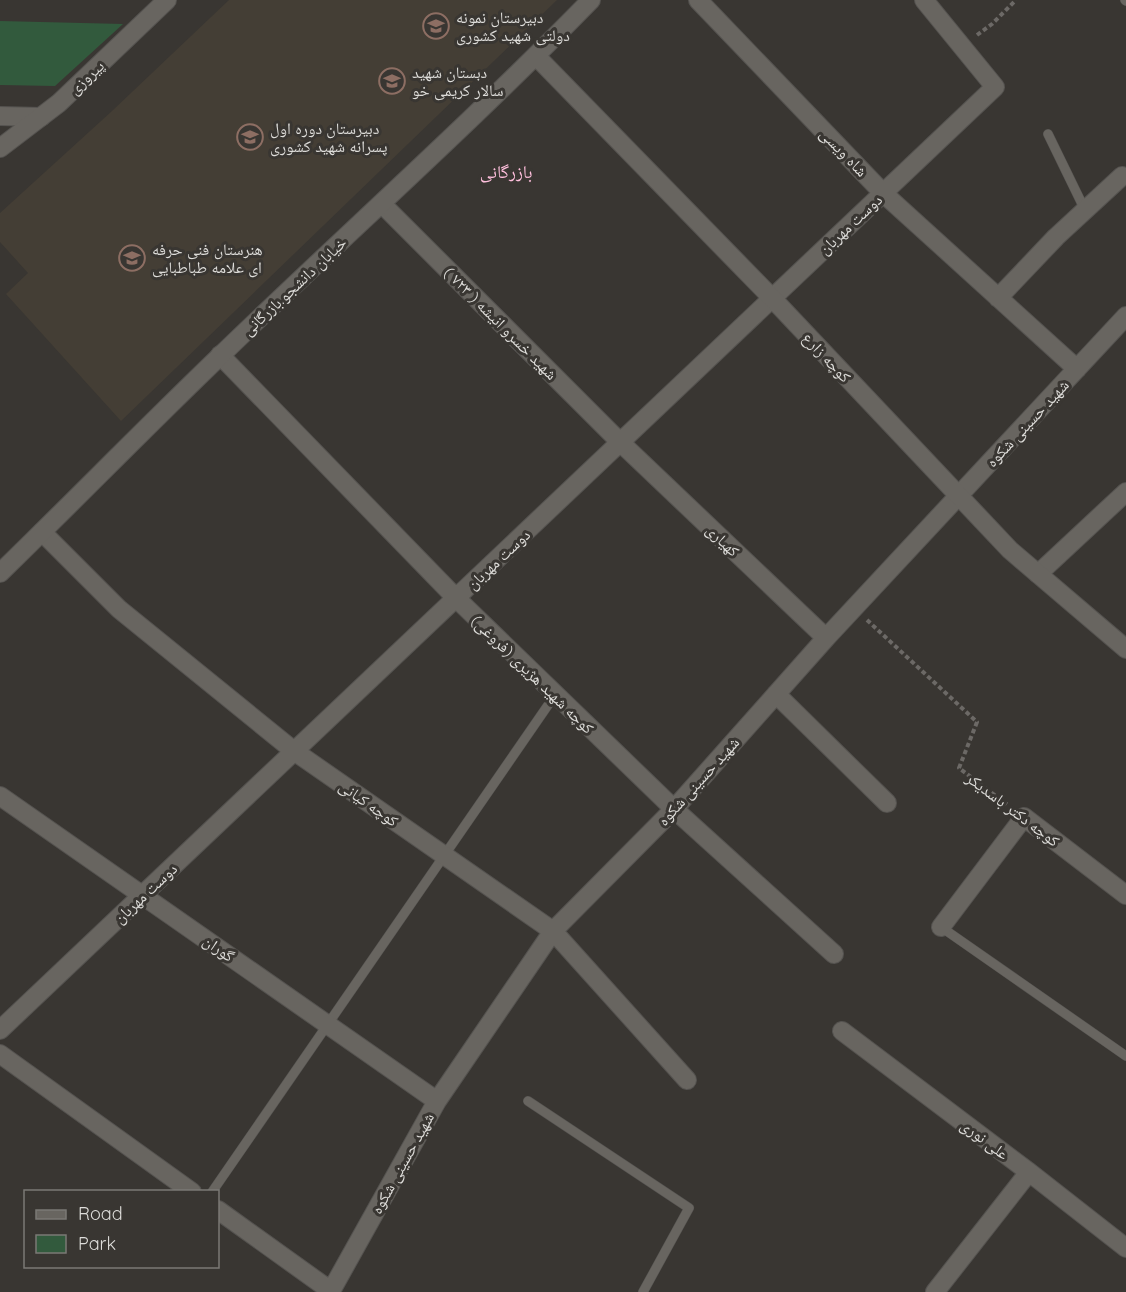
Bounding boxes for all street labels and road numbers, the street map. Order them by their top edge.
street label: پیروزی [64,55,109,99]
street label: شاه ویسی [815,123,872,181]
street label: دوست مهربان [814,189,887,259]
street label: خیابان دانشجو.بازرگانی [238,232,351,340]
street label: شهید خسرو انیشه ( ۷۲۳ ) [440,262,562,384]
street label: کوچه زارع [798,328,856,387]
street label: شهید حسینی شکوه [981,375,1074,472]
street label: کهیاری [701,519,744,562]
street label: دوست مهربان [462,524,535,594]
street label: کوچه شهید هژیری (فروغی) [467,610,599,739]
street label: شهید حسینی شکوه [653,732,744,830]
street label: کوچه دکتر باسدیکر [962,767,1064,851]
street label: کوچه کیانی [335,775,403,832]
street label: دوست مهربان [109,858,182,928]
street label: گوران [199,930,239,967]
street label: شهید حسینی شکوه [366,1109,439,1218]
street label: علی نوری [956,1114,1013,1164]

